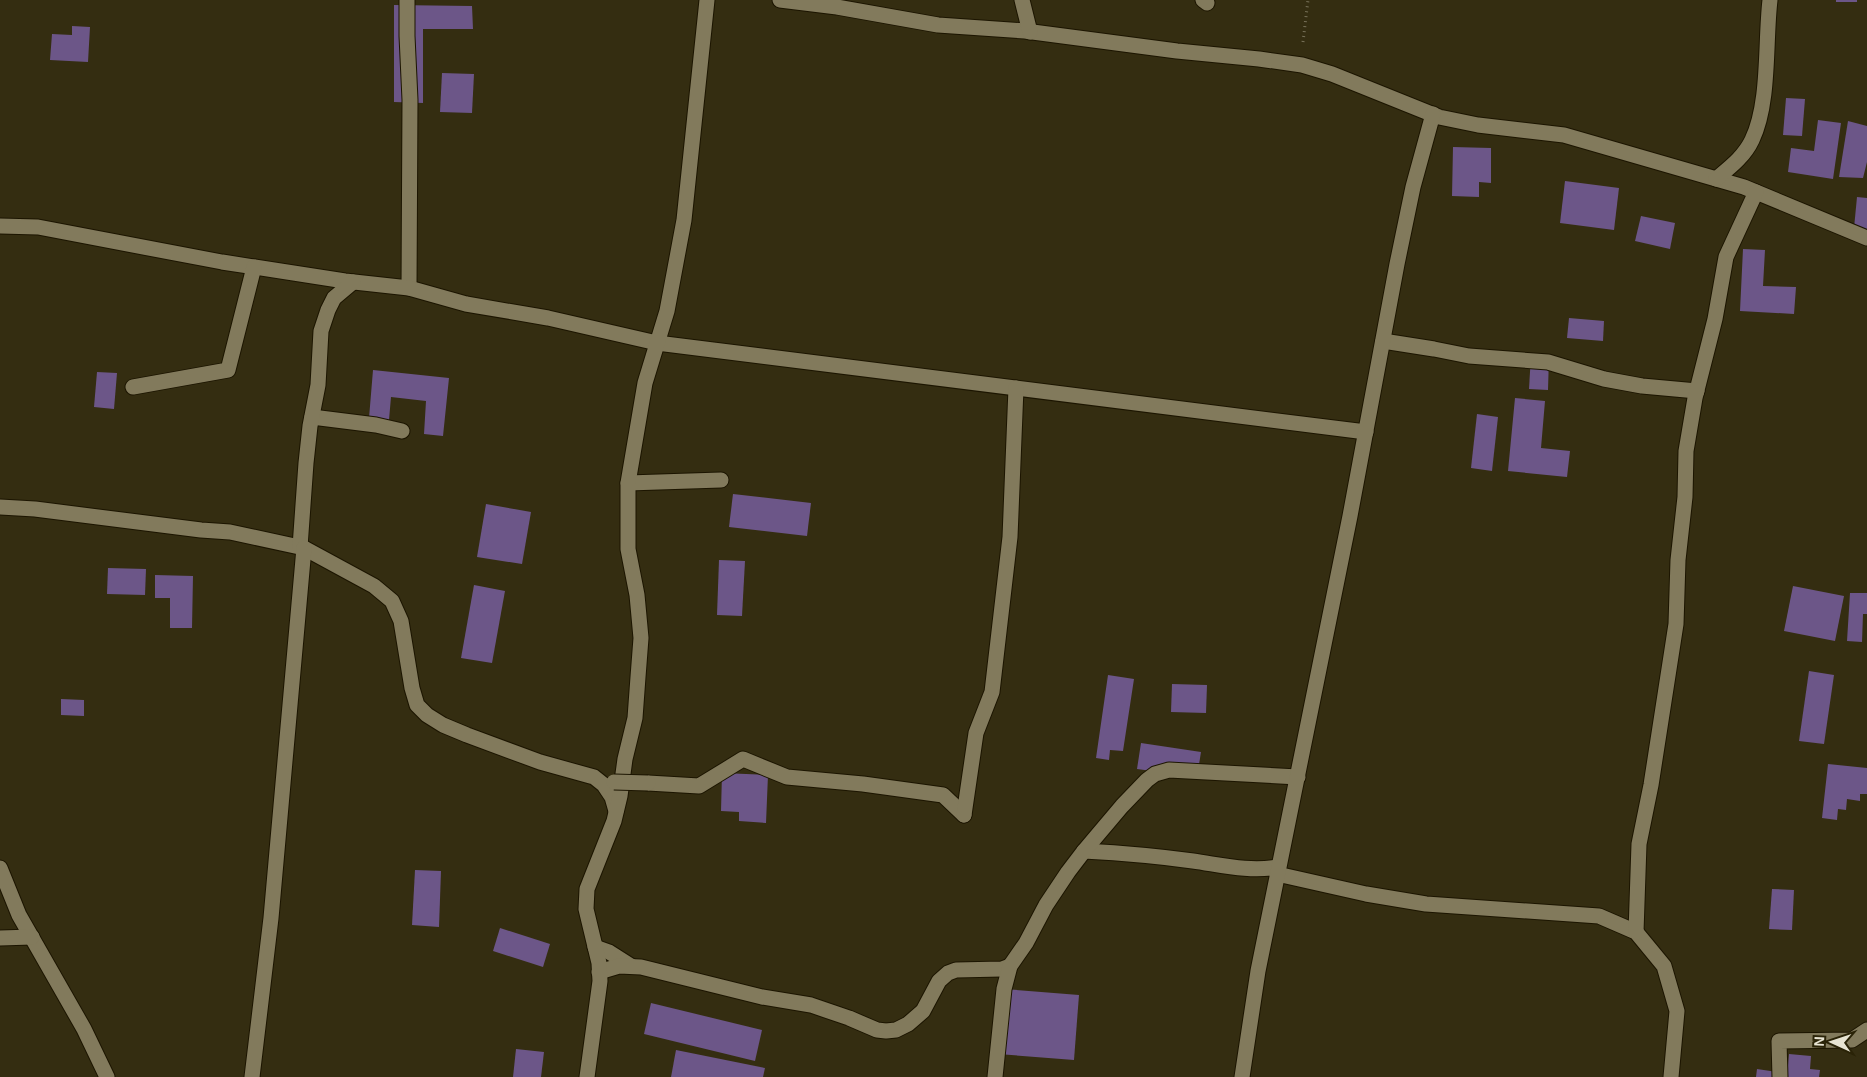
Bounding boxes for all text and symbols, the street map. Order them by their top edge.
north arrow [1807,1017,1857,1067]
text: N [1811,1036,1827,1047]

